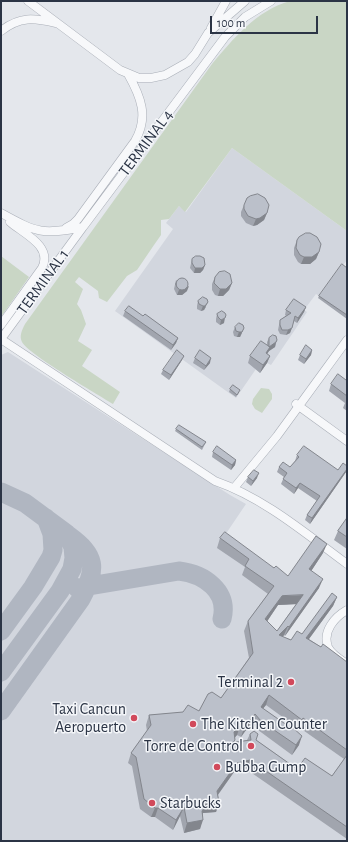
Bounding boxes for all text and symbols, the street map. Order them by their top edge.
scale bar [212,8,320,34]
text: 100 m [217,17,245,29]
street label: TERMINAL 4 [115,106,177,180]
street label: TERMINAL 1 [13,245,73,319]
place label: Terminal 2 [217,672,283,692]
marker: Terminal 2 [286,677,296,687]
place label: Taxi Cancun Aeropuerto [52,699,126,737]
marker: Taxi Cancun Aeropuerto [129,713,139,723]
place label: The Kitchen Counter [201,714,327,734]
marker: The Kitchen Counter [188,719,198,729]
place label: Torre de Control [144,736,243,756]
marker: Torre de Control [246,741,256,751]
place label: Bubba Gump [225,757,306,777]
marker: Bubba Gump [212,762,222,772]
place label: Starbucks [160,793,221,813]
marker: Starbucks [147,798,157,808]

